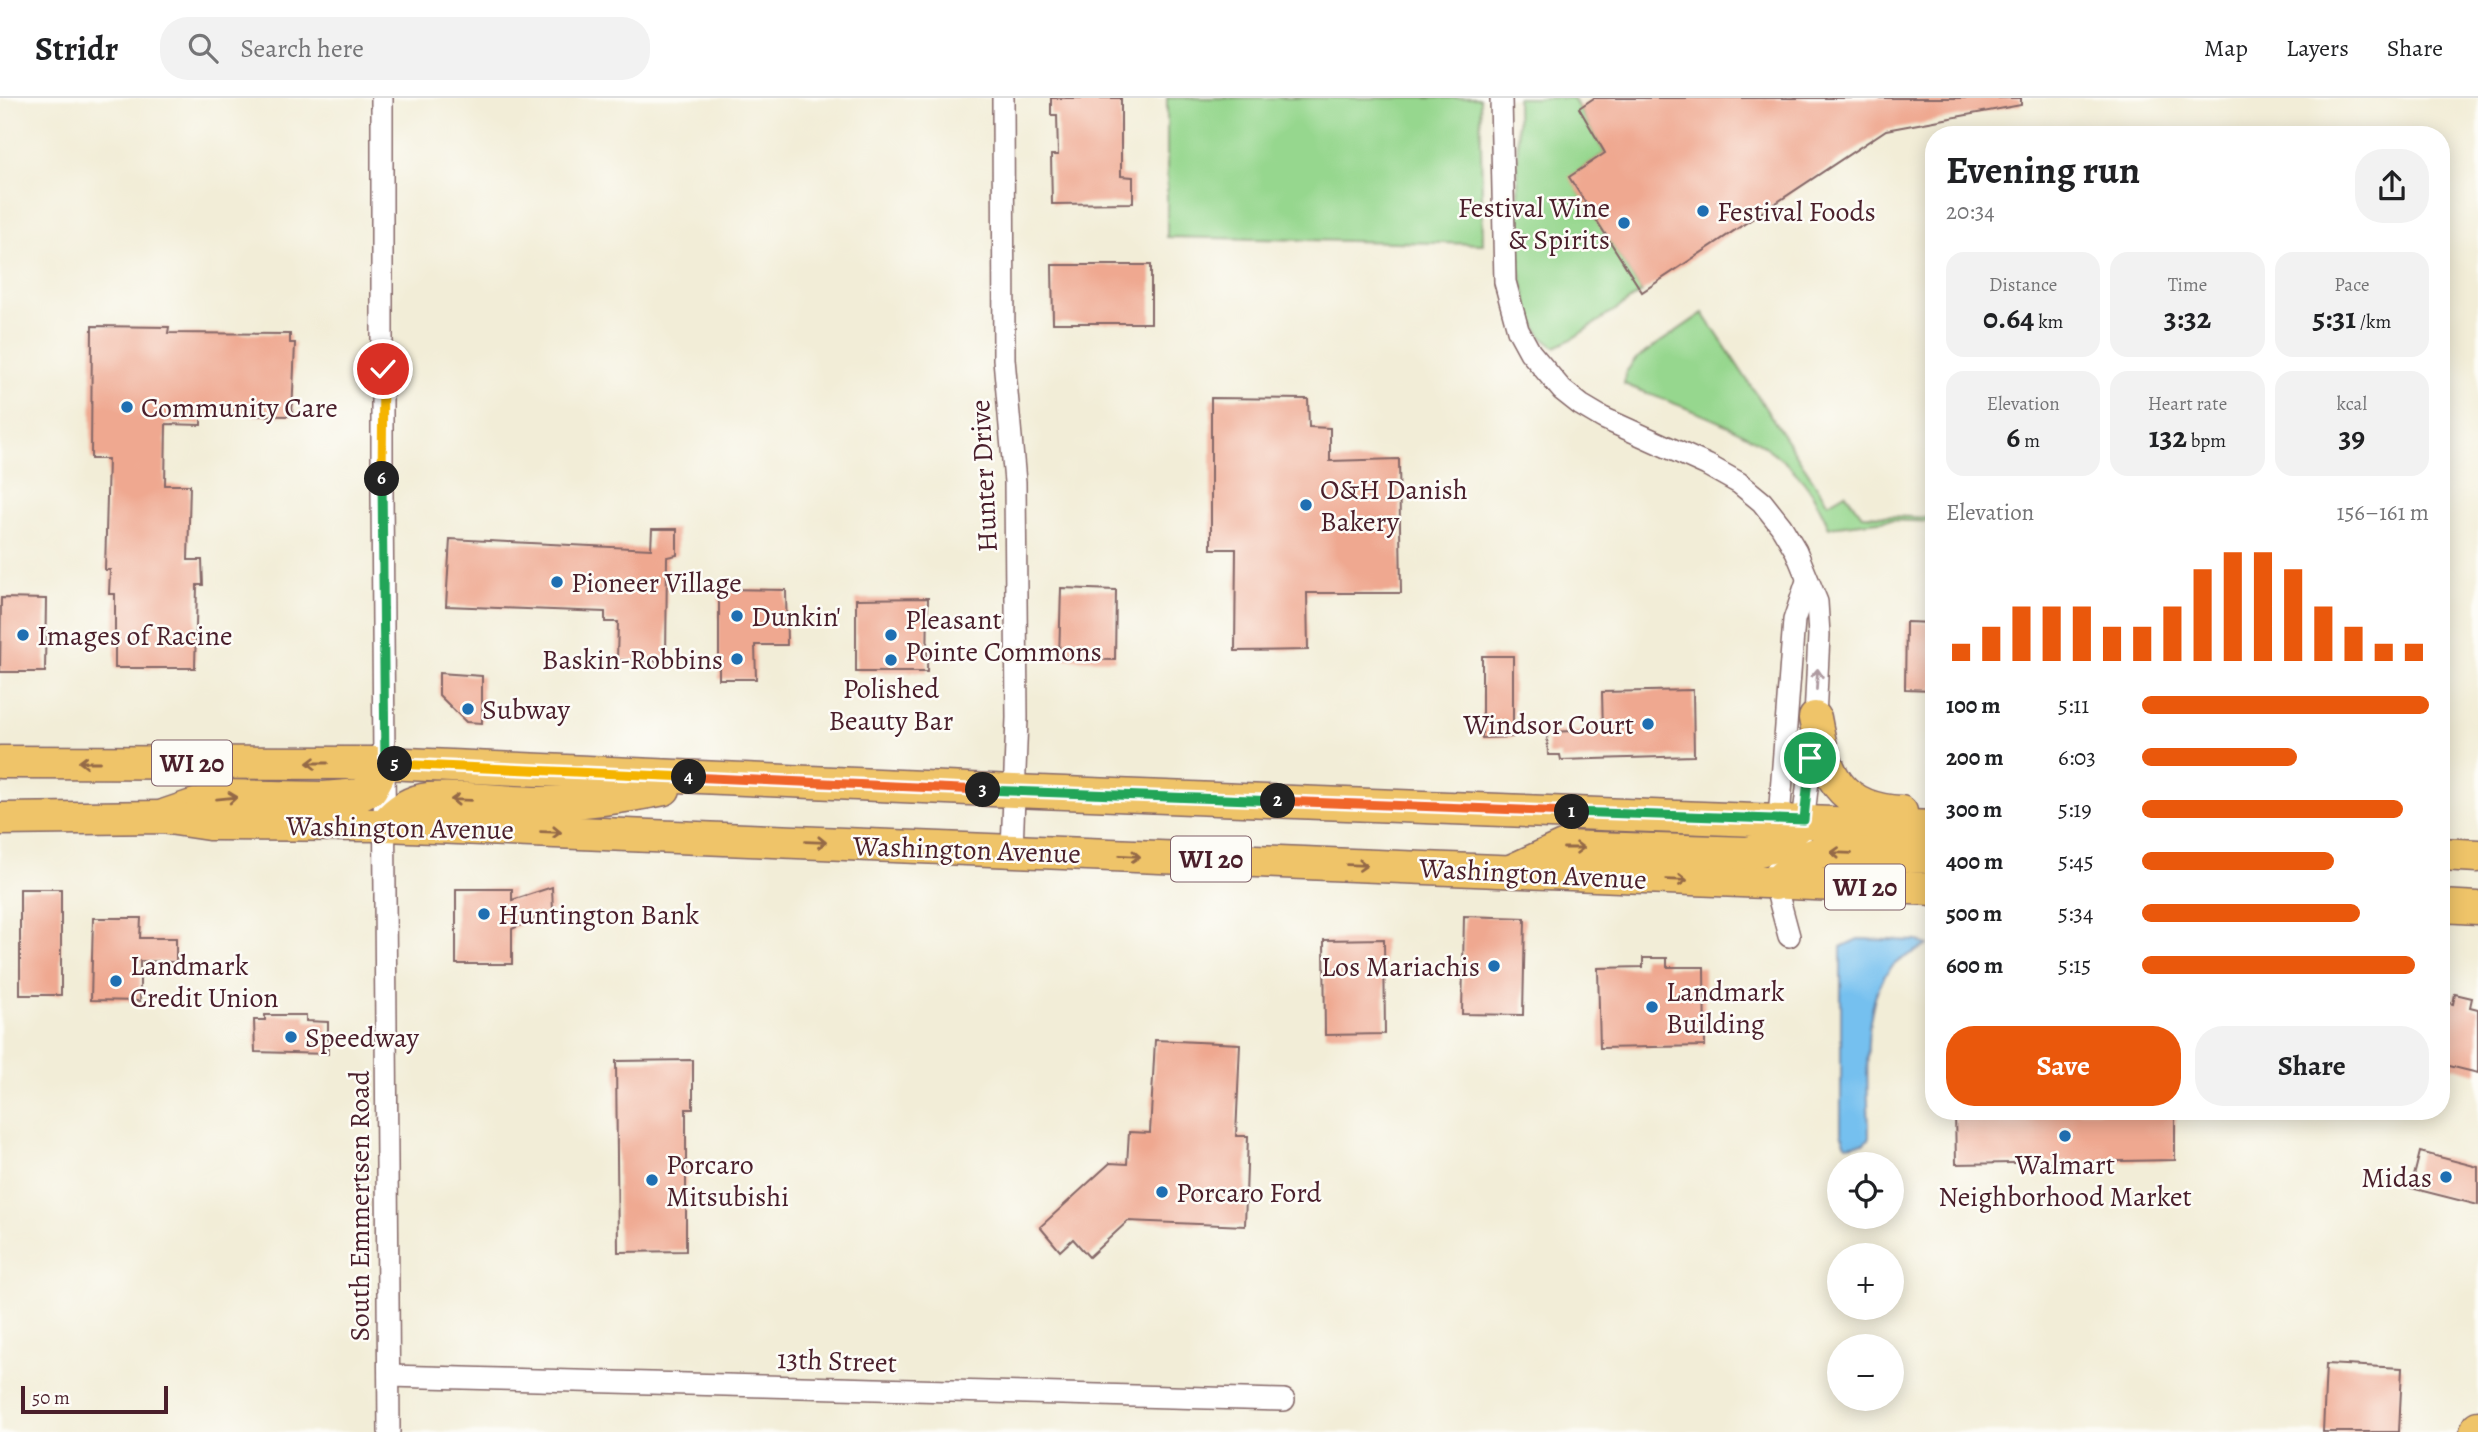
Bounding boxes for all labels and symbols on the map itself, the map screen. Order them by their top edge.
place label: Festival Wine & Spirits [1458,189,1610,259]
place label: Festival Foods [1717,193,1876,231]
marker: Festival Foods [1695,203,1711,219]
marker: Festival Wine & Spirits [1616,215,1632,231]
pin [353,339,413,399]
place label: Community Care [141,389,338,427]
marker: Community Care [119,399,135,415]
street label: Hunter Drive [961,399,1007,553]
pin: 6 [364,462,400,496]
place label: O&H Danish Bakery [1320,471,1468,541]
marker: O&H Danish Bakery [1298,497,1314,513]
place label: Pioneer Village [571,564,742,602]
marker: Pioneer Village [549,574,565,590]
place label: Dunkin' [751,598,841,636]
place label: Pleasant Pointe Commons [905,601,1102,671]
marker: Dunkin' [729,608,745,624]
place label: Images of Racine [37,617,233,655]
marker: Images of Racine [15,627,31,643]
marker: Pleasant Pointe Commons [883,627,899,643]
place label: Baskin-Robbins [542,641,723,679]
marker: Baskin-Robbins [729,651,745,667]
marker: Polished Beauty Bar [883,652,899,668]
one-way arrow [1811,669,1824,691]
place label: Polished Beauty Bar [829,670,954,740]
place label: Subway [482,691,571,729]
marker: Subway [460,701,476,717]
place label: Windsor Court [1462,706,1634,744]
marker: Windsor Court [1640,716,1656,732]
pin [1780,728,1840,788]
road number: WI 20 [152,740,232,786]
pin: 5 [378,746,412,782]
one-way arrow [78,755,101,769]
one-way arrow [305,756,328,770]
pin: 4 [672,760,706,794]
pin: 3 [965,772,1000,808]
pin: 2 [1260,784,1296,818]
one-way arrow [215,791,238,804]
one-way arrow [450,794,473,807]
pin: 1 [1554,794,1590,830]
street label: Washington Avenue [285,807,514,849]
one-way arrow [539,825,562,838]
street label: Washington Avenue [851,827,1081,873]
one-way arrow [804,836,827,849]
road number: WI 20 [1171,836,1251,881]
one-way arrow [1562,841,1585,855]
one-way arrow [1830,847,1853,860]
one-way arrow [1118,849,1141,862]
street label: Washington Avenue [1417,849,1648,899]
one-way arrow [1345,859,1368,872]
road number: WI 20 [1825,864,1905,909]
one-way arrow [1665,873,1688,886]
place label: Huntington Bank [498,896,699,934]
marker: Huntington Bank [476,906,492,922]
place label: Landmark Credit Union [130,947,279,1017]
place label: Los Mariachis [1321,948,1480,986]
marker: Los Mariachis [1486,958,1502,974]
marker: Landmark Credit Union [108,973,124,989]
place label: Landmark Building [1666,973,1785,1043]
marker: Landmark Building [1644,999,1660,1015]
place label: Speedway [305,1019,420,1057]
marker: Speedway [283,1029,299,1045]
street label: South Emmertsen Road [341,1070,379,1341]
marker: Walmart Neighborhood Market [2057,1128,2073,1144]
place label: Porcaro Mitsubishi [666,1146,789,1216]
place label: Walmart Neighborhood Market [1938,1146,2192,1216]
place label: Midas [2361,1159,2432,1197]
marker: Midas [2438,1169,2454,1185]
marker: Porcaro Mitsubishi [644,1172,660,1188]
place label: Porcaro Ford [1176,1174,1323,1212]
marker: Porcaro Ford [1154,1184,1170,1200]
street label: 13th Street [776,1340,897,1382]
scale bar [21,1383,168,1415]

